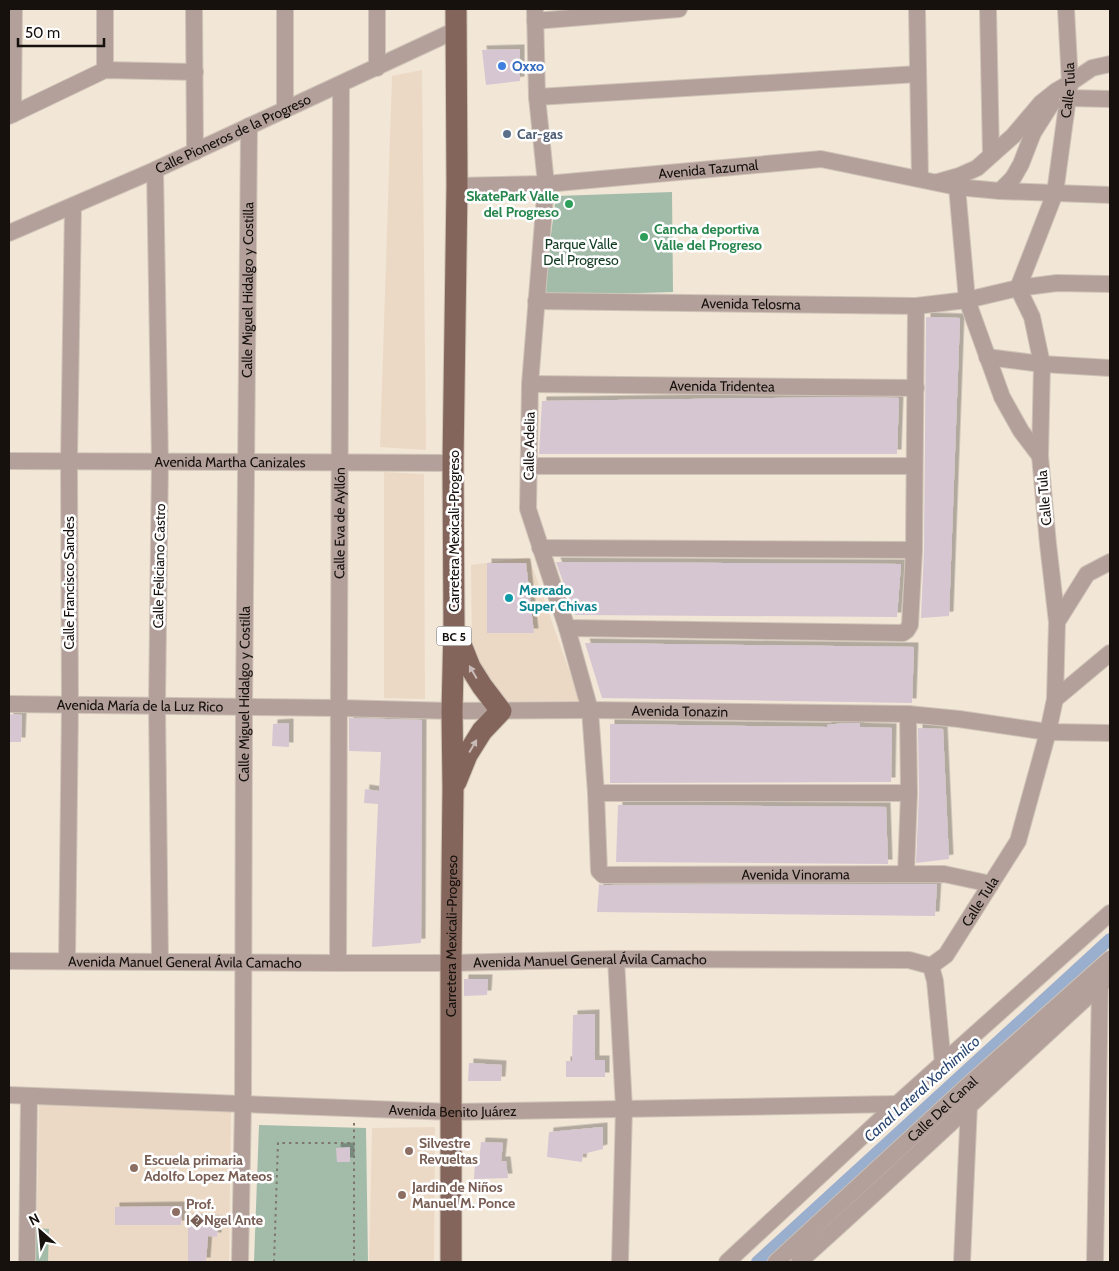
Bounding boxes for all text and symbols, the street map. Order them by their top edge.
scale bar [18,15,104,47]
text: 50 m [25,24,60,42]
place label: Oxxo [512,57,544,75]
marker: Oxxo [496,60,508,72]
street label: Calle Tula [1056,62,1079,119]
street label: Calle Pioneros de la Progreso [152,90,314,178]
place label: Car-gas [517,125,563,143]
marker: Car-gas [501,128,513,140]
street label: Avenida Tazumal [658,156,760,183]
place label: SkatePark Valle del Progreso [466,187,559,221]
marker: SkatePark Valle del Progreso [563,198,575,210]
street label: Calle Miguel Hidalgo y Costilla [238,202,257,378]
place label: Cancha deportiva Valle del Progreso [654,220,762,254]
marker: Cancha deportiva Valle del Progreso [638,231,650,243]
park label: Parque Valle Del Progreso [543,235,619,269]
street label: Avenida Telosma [701,294,801,313]
street label: Avenida Tridentea [669,376,775,396]
street label: Calle Adelia [519,411,539,480]
street label: Carretera Mexicali-Progreso [445,450,463,612]
street label: Avenida Martha Canizales [154,453,306,471]
street label: Calle Eva de Ayllón [330,467,349,579]
street label: Calle Tula [1033,469,1055,527]
street label: Calle Feliciano Castro [149,503,169,629]
street label: Calle Francisco Sandes [60,516,78,650]
place label: Mercado Super Chivas [519,581,597,615]
marker: Mercado Super Chivas [503,592,515,604]
street label: Calle Miguel Hidalgo y Costilla [235,606,254,782]
road number: BC 5 [436,626,472,646]
one-way arrow [469,664,477,679]
street label: Avenida María de la Luz Rico [57,696,224,716]
street label: Avenida Tonazin [632,702,728,721]
one-way arrow [468,740,477,753]
street label: Carretera Mexicali-Progreso [442,854,461,1017]
street label: Avenida Vinorama [741,865,850,884]
street label: Calle Tula [957,873,1003,930]
street label: Avenida Manuel General Ávila Camacho [473,950,707,971]
street label: Avenida Manuel General Ávila Camacho [68,952,302,972]
water label: Canal Lateral Xochimilco [860,1032,984,1146]
street label: Calle Del Canal [903,1072,982,1146]
street label: Avenida Benito Juárez [388,1101,517,1121]
place label: Silvestre Revueltas [419,1134,478,1168]
marker: Silvestre Revueltas [403,1145,415,1157]
place label: Escuela primaria Adolfo Lopez Mateos [144,1151,272,1185]
marker: Escuela primaria Adolfo Lopez Mateos [128,1162,140,1174]
place label: Jardin de Niños Manuel M. Ponce [411,1178,515,1212]
marker: Jardin de Niños Manuel M. Ponce [396,1189,408,1201]
place label: Prof. I�Ngel Ante [186,1195,263,1229]
north arrow [15,1206,65,1256]
marker: Prof. I�Ngel Ante [170,1206,182,1218]
text: N [26,1209,43,1230]

